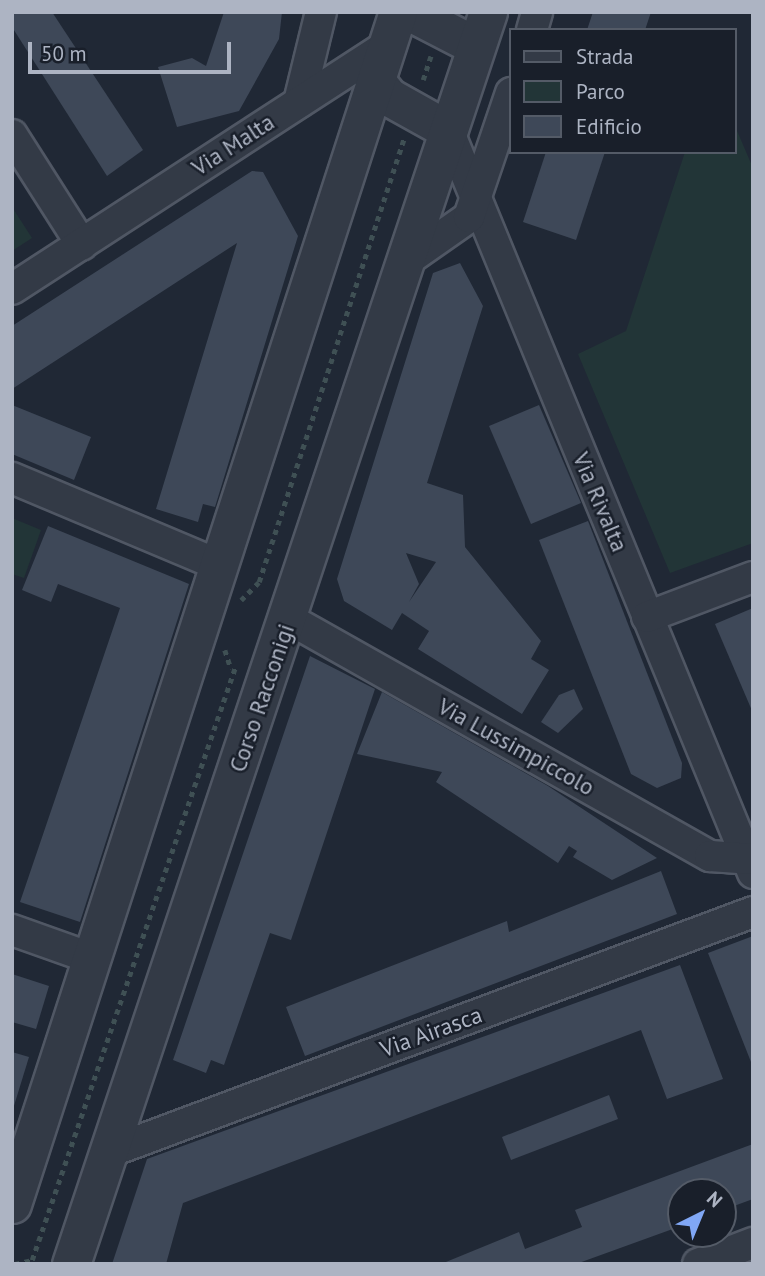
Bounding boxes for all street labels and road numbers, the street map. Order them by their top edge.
street label: Via Malta [187,108,279,182]
street label: Via Rivalta [567,448,633,556]
street label: Corso Racconigi [224,620,300,776]
street label: Via Lussimpiccolo [433,693,599,801]
street label: Via Airasca [376,1001,486,1063]

